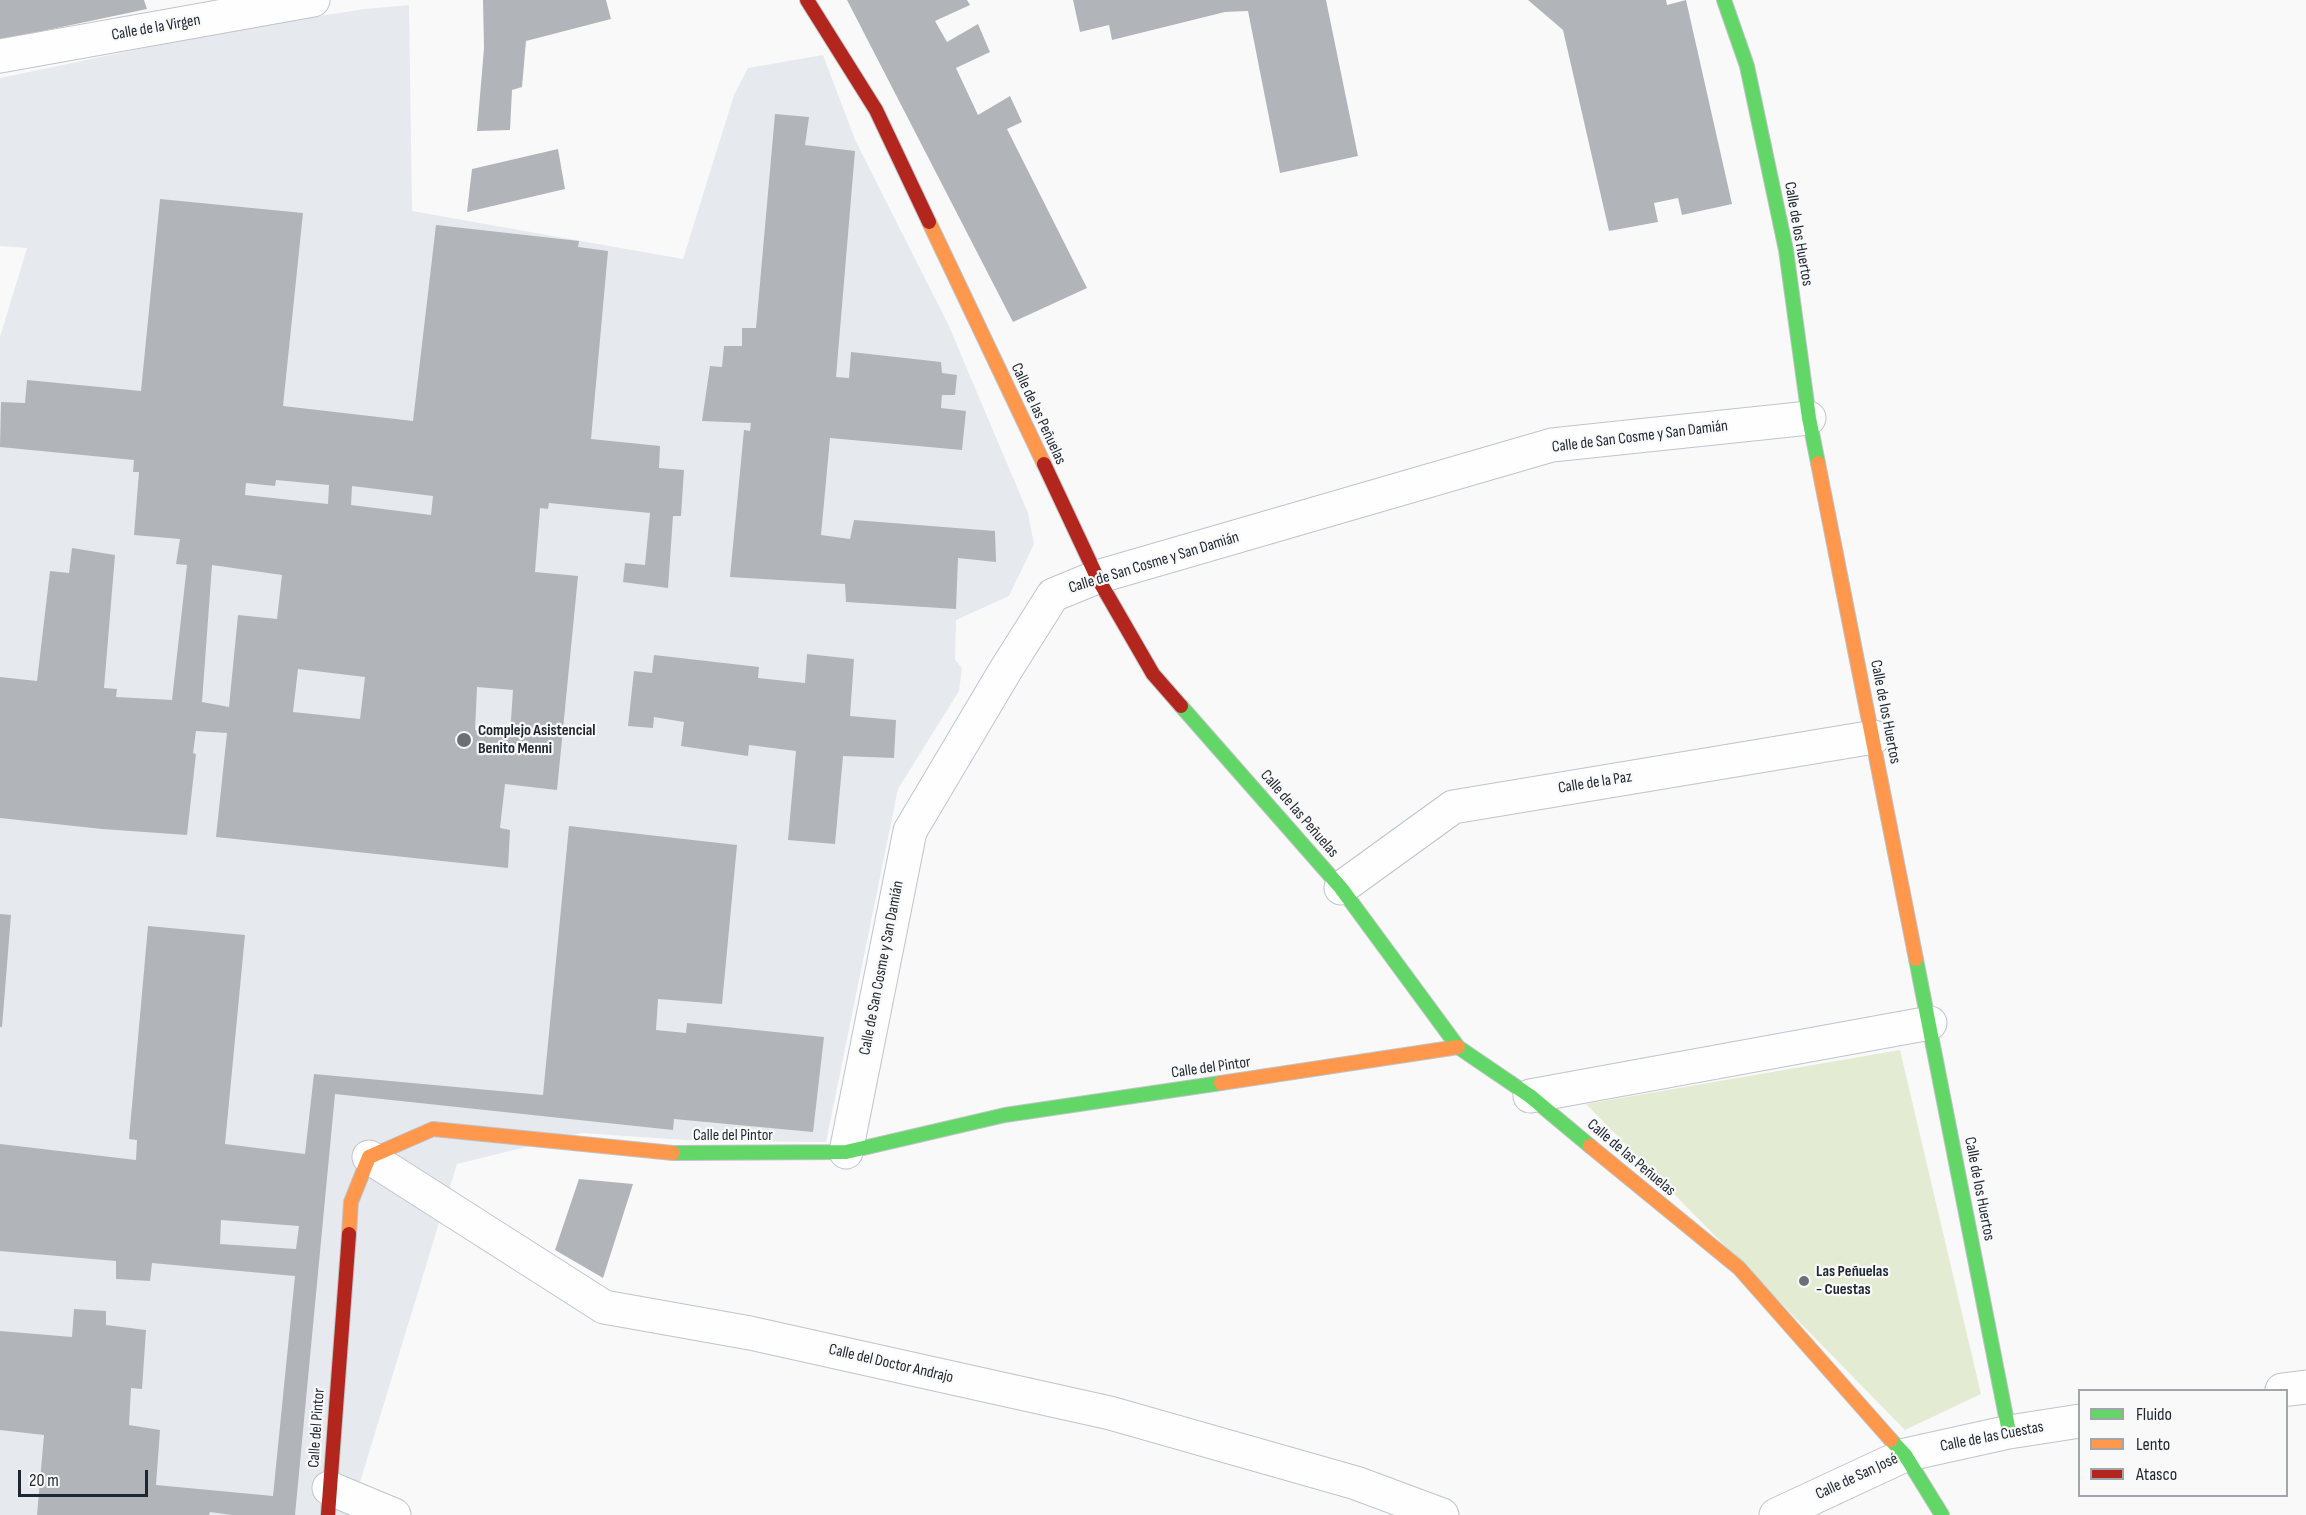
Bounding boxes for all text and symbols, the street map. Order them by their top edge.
street label: Calle de la Virgen [110,11,202,45]
street label: Calle de los Huertos [1779,180,1817,288]
street label: Calle de las Peñuelas [1006,360,1070,468]
street label: Calle de San Cosme y San Damián [1551,417,1729,457]
street label: Calle de San Cosme y San Damián [1066,528,1242,598]
street label: Calle de los Huertos [1866,658,1904,766]
place label: Complejo Asistencial Benito Menni [478,721,595,759]
marker: Complejo Asistencial Benito Menni [455,731,473,749]
street label: Calle de las Peñuelas [1256,766,1342,862]
street label: Calle de la Paz [1557,768,1633,798]
street label: Calle de San Cosme y San Damián [856,879,908,1057]
street label: Calle del Pintor [1170,1053,1252,1083]
street label: Calle de las Peñuelas [1583,1115,1679,1201]
street label: Calle del Pintor [693,1126,773,1146]
street label: Calle de los Huertos [1960,1135,1998,1243]
place label: Las Peñuelas - Cuestas [1816,1262,1889,1300]
marker: Las Peñuelas - Cuestas [1797,1274,1811,1288]
street label: Calle del Doctor Andrajo [827,1340,955,1388]
street label: Calle del Pintor [305,1387,329,1469]
legend [2078,1389,2288,1497]
text: Fluido [2136,1404,2172,1425]
street label: Calle de las Cuestas [1939,1418,2045,1456]
text: Lento [2136,1434,2170,1455]
street label: Calle de San José [1813,1450,1901,1504]
scale bar [21,1458,152,1496]
text: Atasco [2136,1464,2177,1485]
text: 20 m [29,1470,59,1491]

